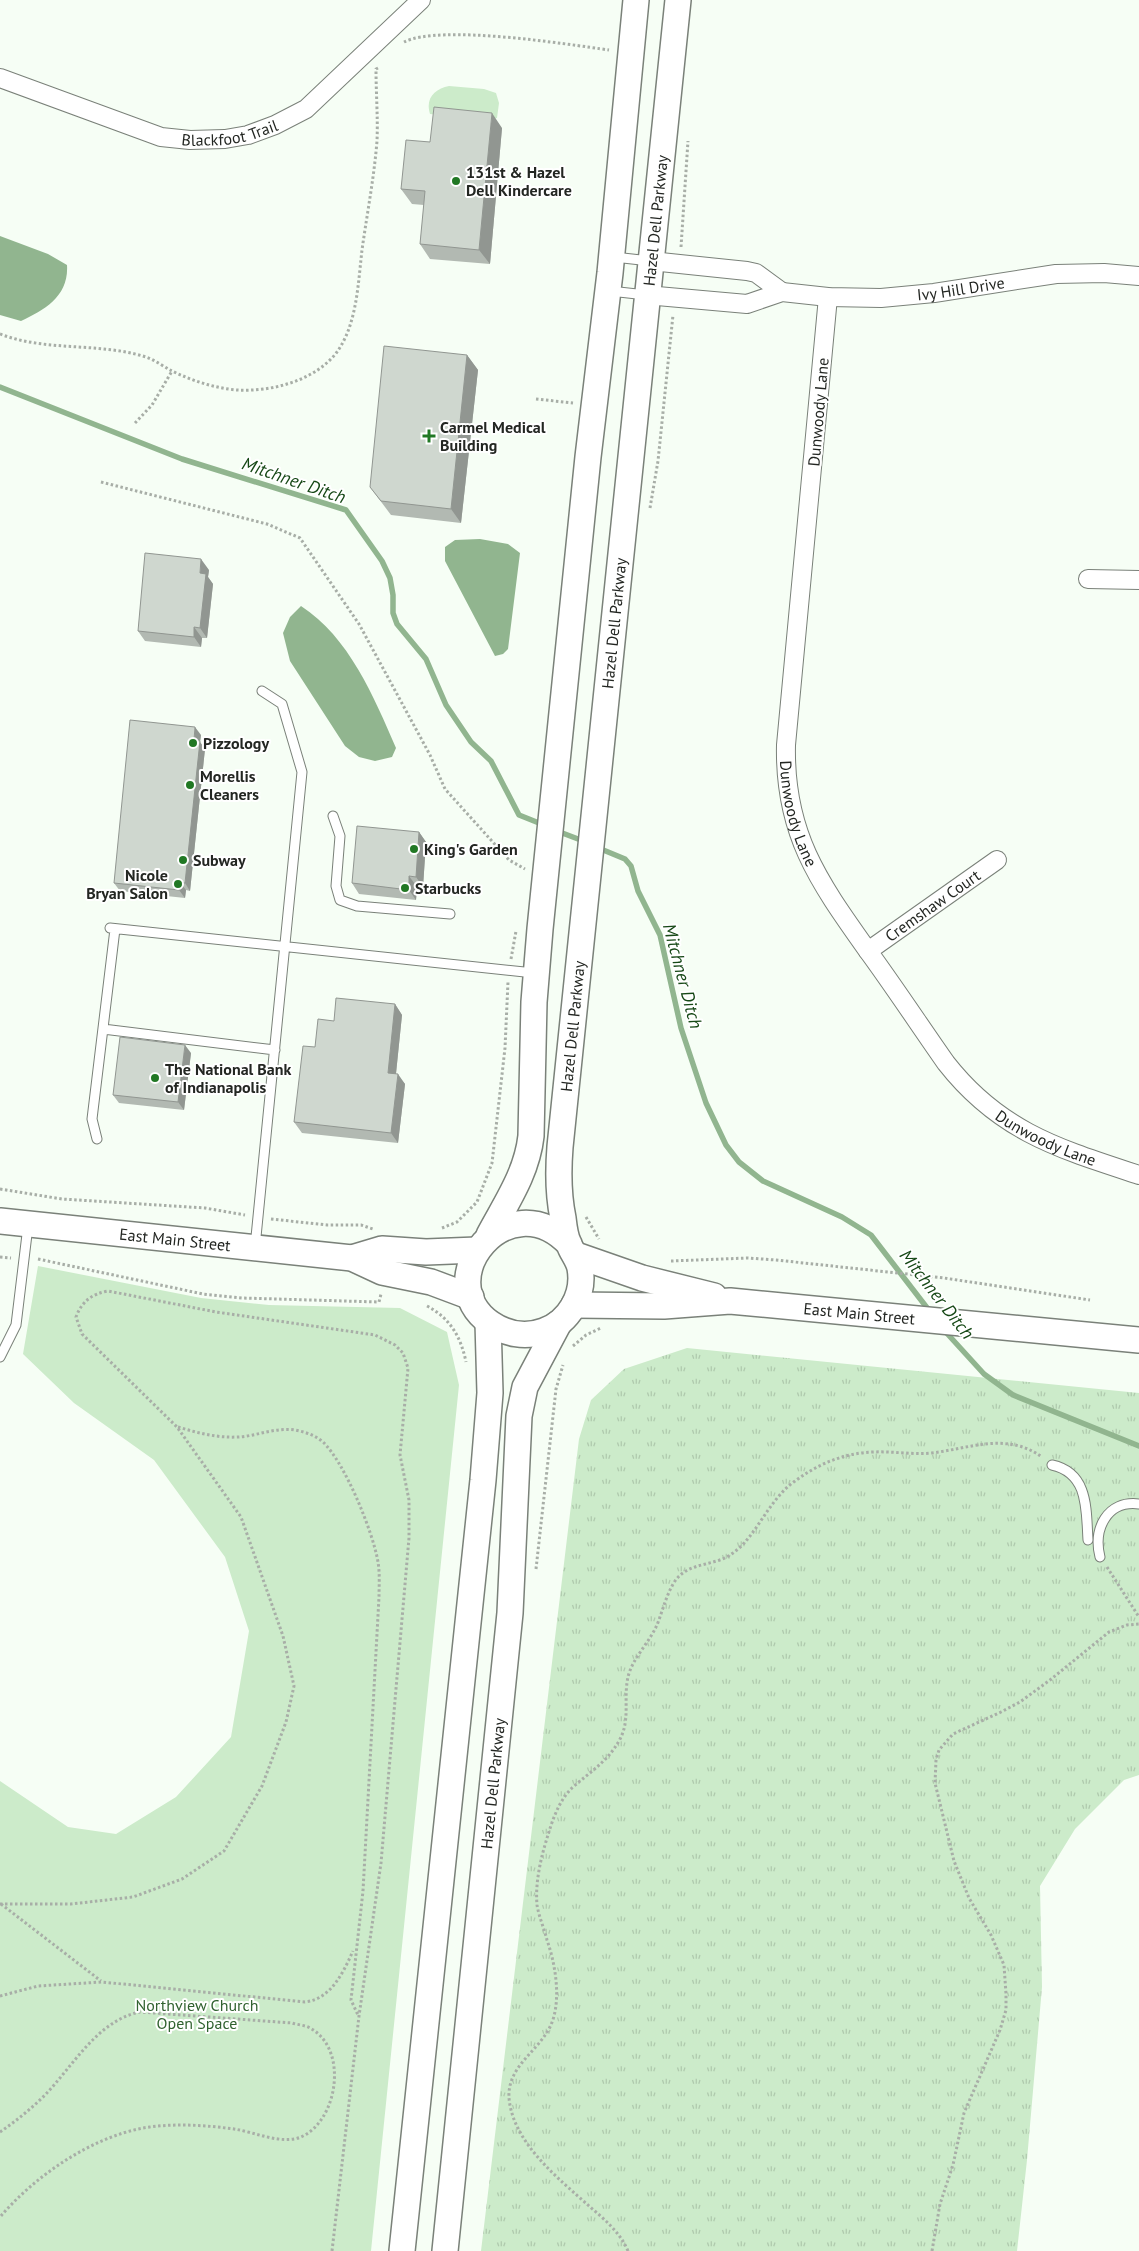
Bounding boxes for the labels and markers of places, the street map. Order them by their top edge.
place label: 131st & Hazel Dell Kindercare [466,162,572,200]
marker: 131st & Hazel Dell Kindercare [450,175,462,187]
place label: Carmel Medical Building [440,417,546,455]
marker: Carmel Medical Building [422,429,436,443]
place label: Pizzology [203,733,269,753]
marker: Pizzology [187,737,199,749]
place label: Morellis Cleaners [200,766,259,804]
marker: Morellis Cleaners [184,779,196,791]
place label: King's Garden [424,839,518,859]
marker: King's Garden [408,843,420,855]
place label: Subway [193,850,246,870]
marker: Subway [177,854,189,866]
place label: Nicole Bryan Salon [86,865,168,903]
marker: Nicole Bryan Salon [172,878,184,890]
place label: Starbucks [415,878,482,898]
marker: Starbucks [399,882,411,894]
place label: The National Bank of Indianapolis [165,1059,291,1097]
marker: The National Bank of Indianapolis [149,1072,161,1084]

